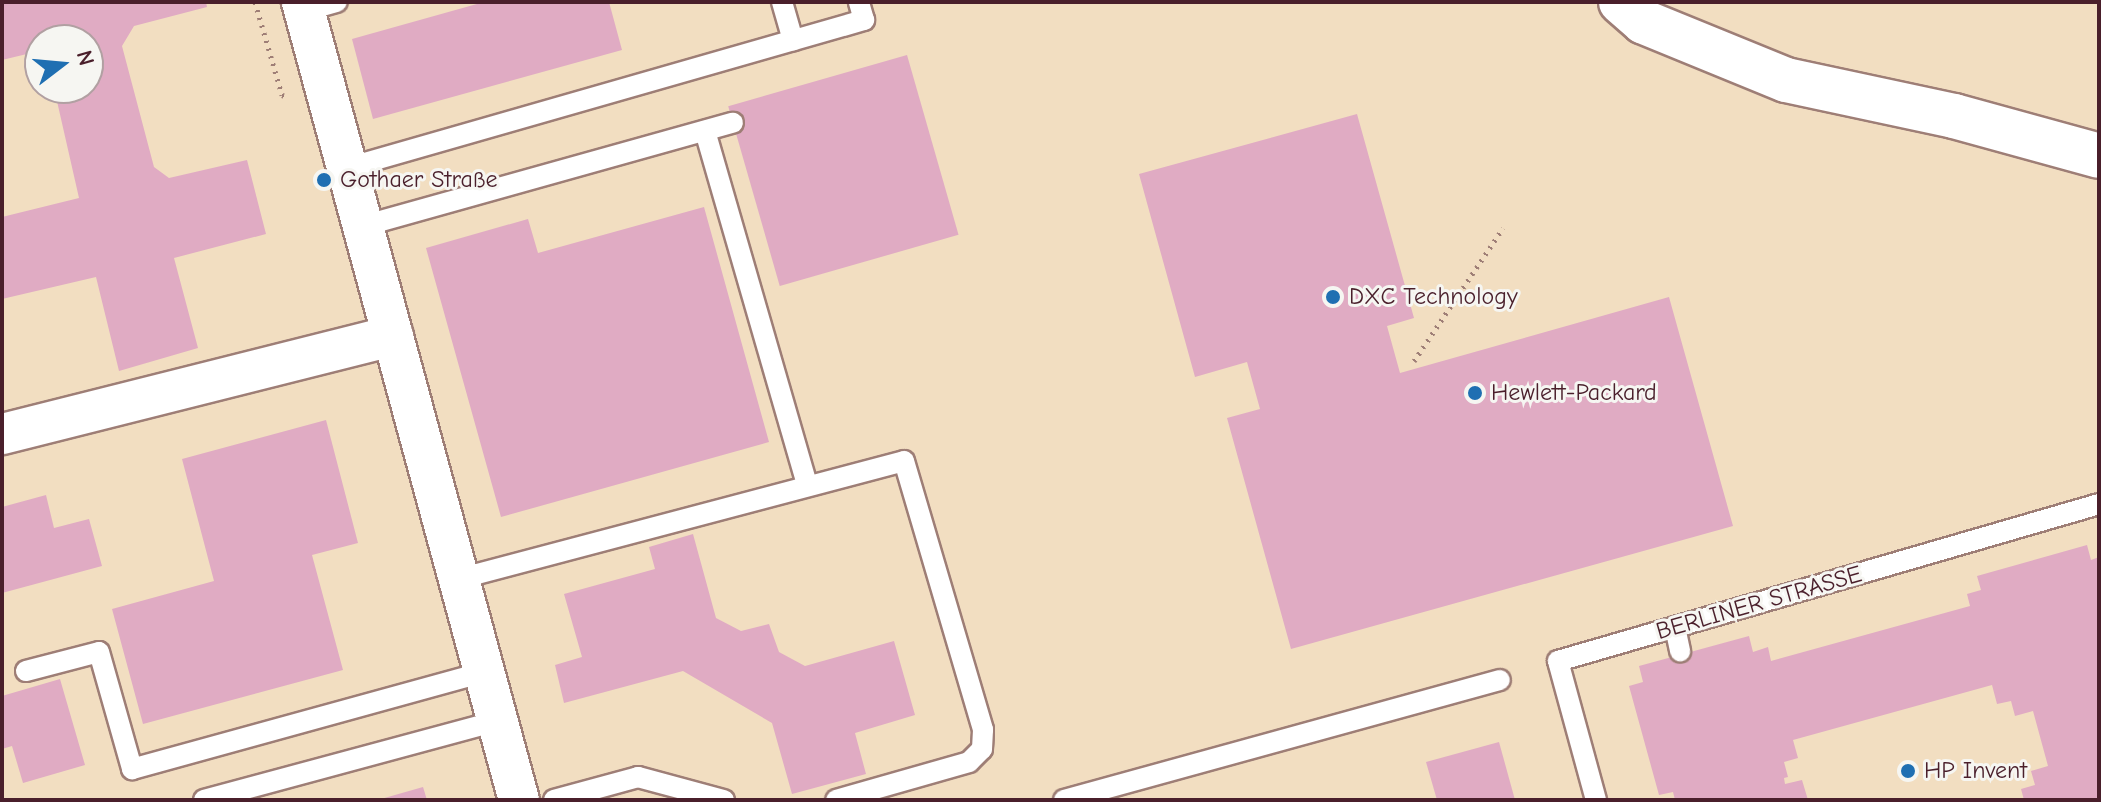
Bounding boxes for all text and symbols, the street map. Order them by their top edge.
north arrow [24,24,104,104]
text: N [71,47,100,68]
place label: Gothaer Straße [340,166,498,194]
marker: Gothaer Straße [315,171,333,189]
place label: DXC Technology [1349,283,1518,311]
marker: DXC Technology [1324,288,1342,306]
place label: Hewlett-Packard [1491,379,1657,407]
marker: Hewlett-Packard [1466,384,1484,402]
street label: BERLINER STRASSE [1653,560,1865,646]
place label: HP Invent [1924,757,2027,785]
marker: HP Invent [1899,762,1917,780]

